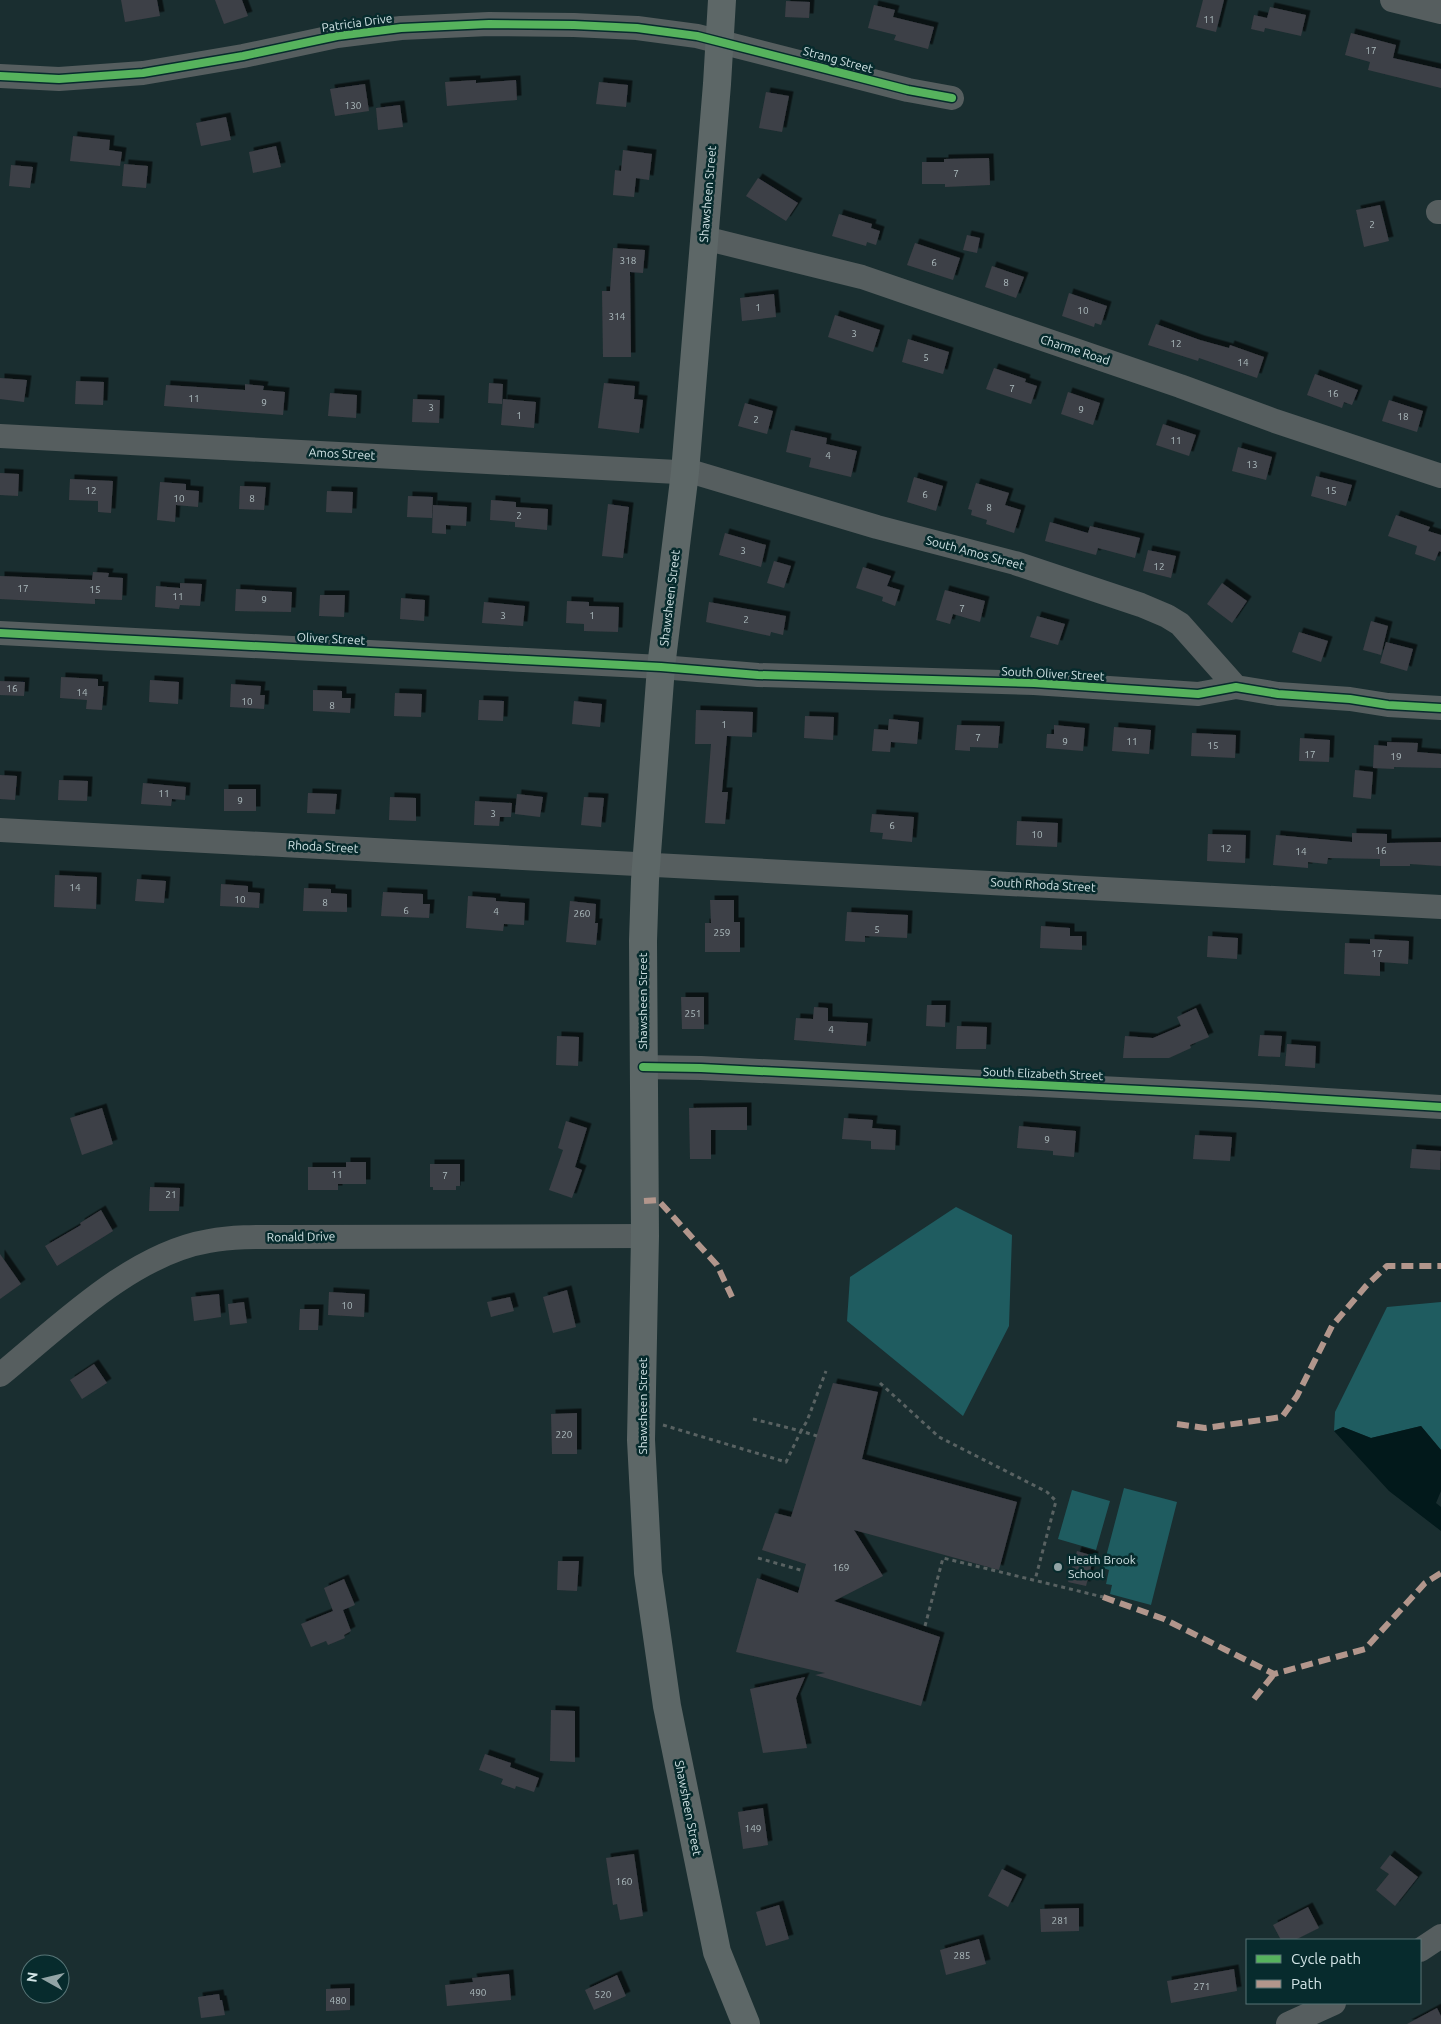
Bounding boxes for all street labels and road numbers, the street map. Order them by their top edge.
street label: Patricia Drive [321,11,393,34]
street label: Strang Street [802,44,875,75]
street label: Shawsheen Street [697,145,718,243]
street label: Charme Road [1039,332,1112,367]
street label: Amos Street [308,445,376,462]
street label: South Amos Street [925,533,1026,572]
street label: Shawsheen Street [657,549,682,647]
street label: Oliver Street [296,630,366,647]
street label: South Oliver Street [1001,664,1105,683]
street label: Rhoda Street [287,838,359,855]
street label: South Rhoda Street [990,875,1096,894]
street label: Shawsheen Street [636,952,649,1050]
street label: South Elizabeth Street [983,1065,1104,1082]
street label: Ronald Drive [266,1229,335,1244]
street label: Shawsheen Street [636,1357,649,1455]
street label: Shawsheen Street [673,1759,704,1857]

